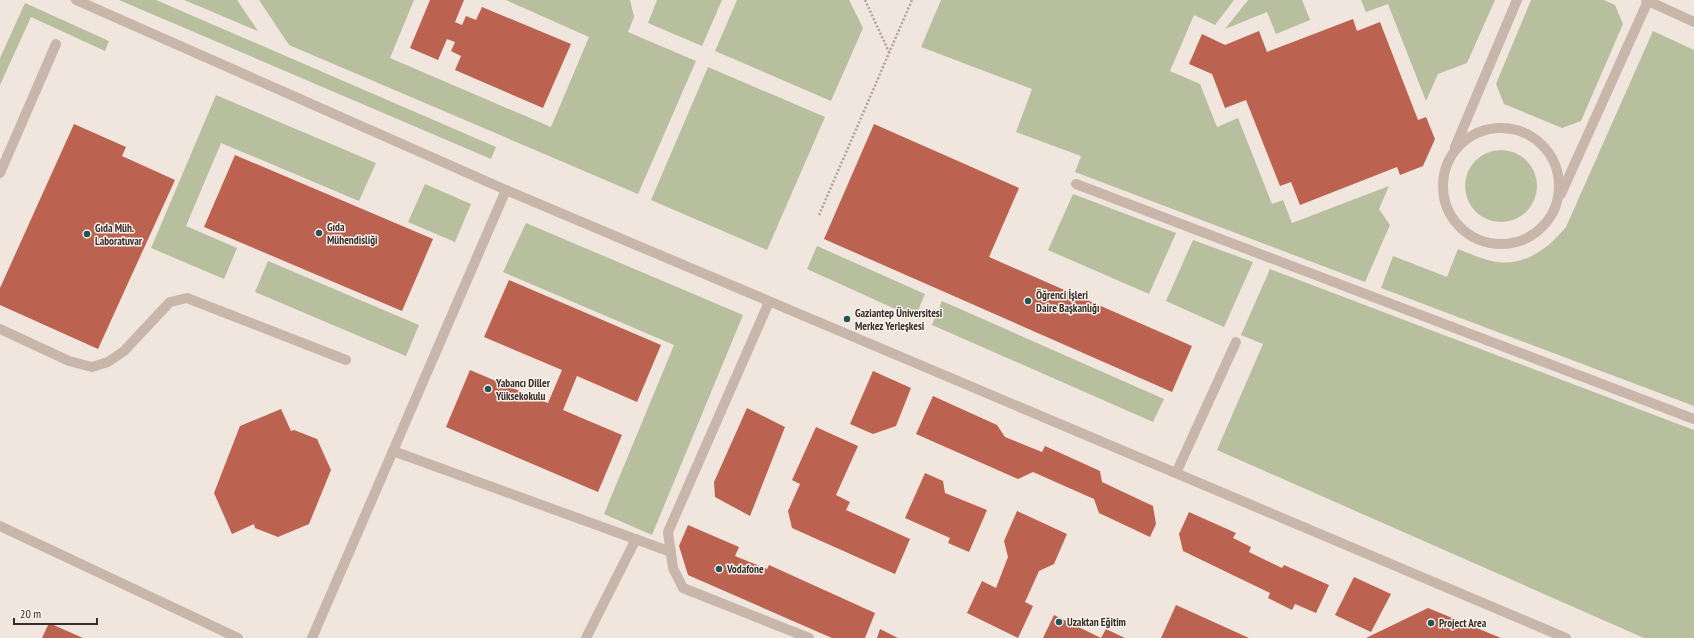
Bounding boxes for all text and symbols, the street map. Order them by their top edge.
place label: Gıda Mühendisliği [327,220,378,247]
place label: Gıda Müh. Laboratuvar [95,221,143,248]
marker: Gıda Mühendisliği [314,228,324,238]
marker: Gıda Müh. Laboratuvar [82,229,92,239]
place label: Öğrenci İşleri Daire Başkanlığı [1036,288,1099,315]
marker: Öğrenci İşleri Daire Başkanlığı [1023,296,1033,306]
place label: Gaziantep Üniversitesi Merkez Yerleşkesi [855,306,943,333]
marker: Gaziantep Üniversitesi Merkez Yerleşkesi [842,314,852,324]
place label: Yabancı Diller Yüksekokulu [495,376,551,403]
marker: Yabancı Diller Yüksekokulu [483,384,493,394]
place label: Vodafone [726,562,764,576]
marker: Vodafone [714,564,724,574]
scale bar [14,600,97,626]
text: 20 m [20,606,41,621]
place label: Uzaktan Eğitim [1067,615,1126,629]
place label: Project Area [1439,616,1487,630]
marker: Uzaktan Eğitim [1054,617,1064,627]
marker: Project Area [1426,618,1436,628]

